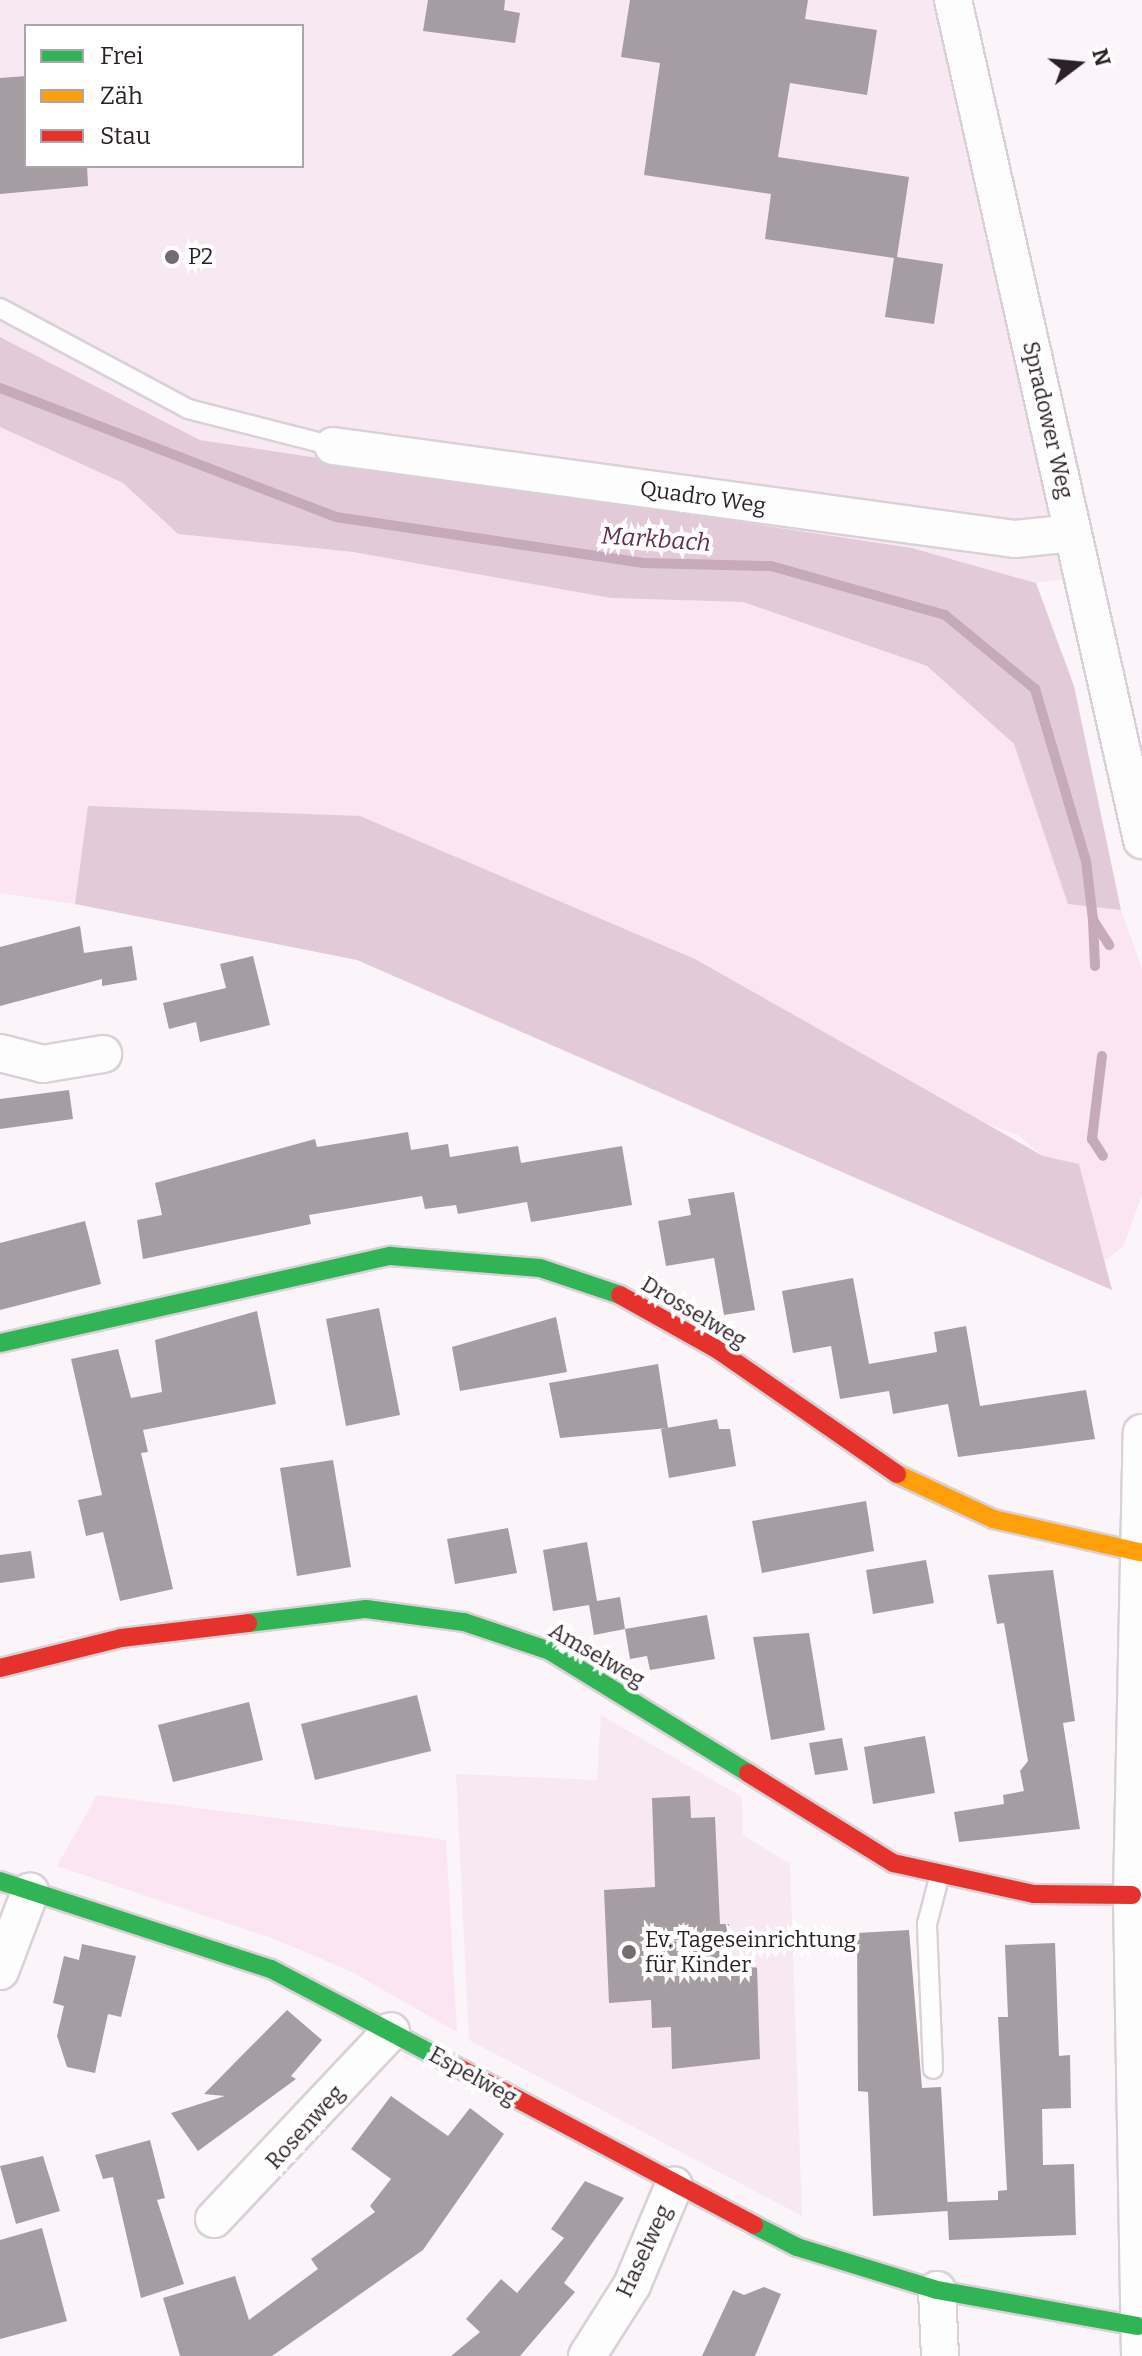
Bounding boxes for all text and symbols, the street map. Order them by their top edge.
legend [24,24,304,168]
north arrow [1038,24,1118,104]
text: Frei [100,42,143,70]
text: N [1086,45,1117,69]
text: Zäh [100,82,143,110]
text: Stau [100,122,151,150]
place label: P2 [188,244,213,270]
marker: P2 [163,248,181,266]
street label: Spradower Weg [1017,339,1079,501]
street label: Quadro Weg [638,475,768,519]
water label: Markbach [600,522,712,558]
street label: Drosselweg [637,1270,751,1354]
street label: Amselweg [544,1617,650,1693]
place label: Ev. Tageseinrichtung für Kinder [645,1926,856,1978]
marker: Ev. Tageseinrichtung für Kinder [620,1943,638,1961]
street label: Espelweg [424,2041,522,2111]
street label: Rosenweg [260,2079,350,2175]
street label: Haselweg [611,2200,677,2302]

